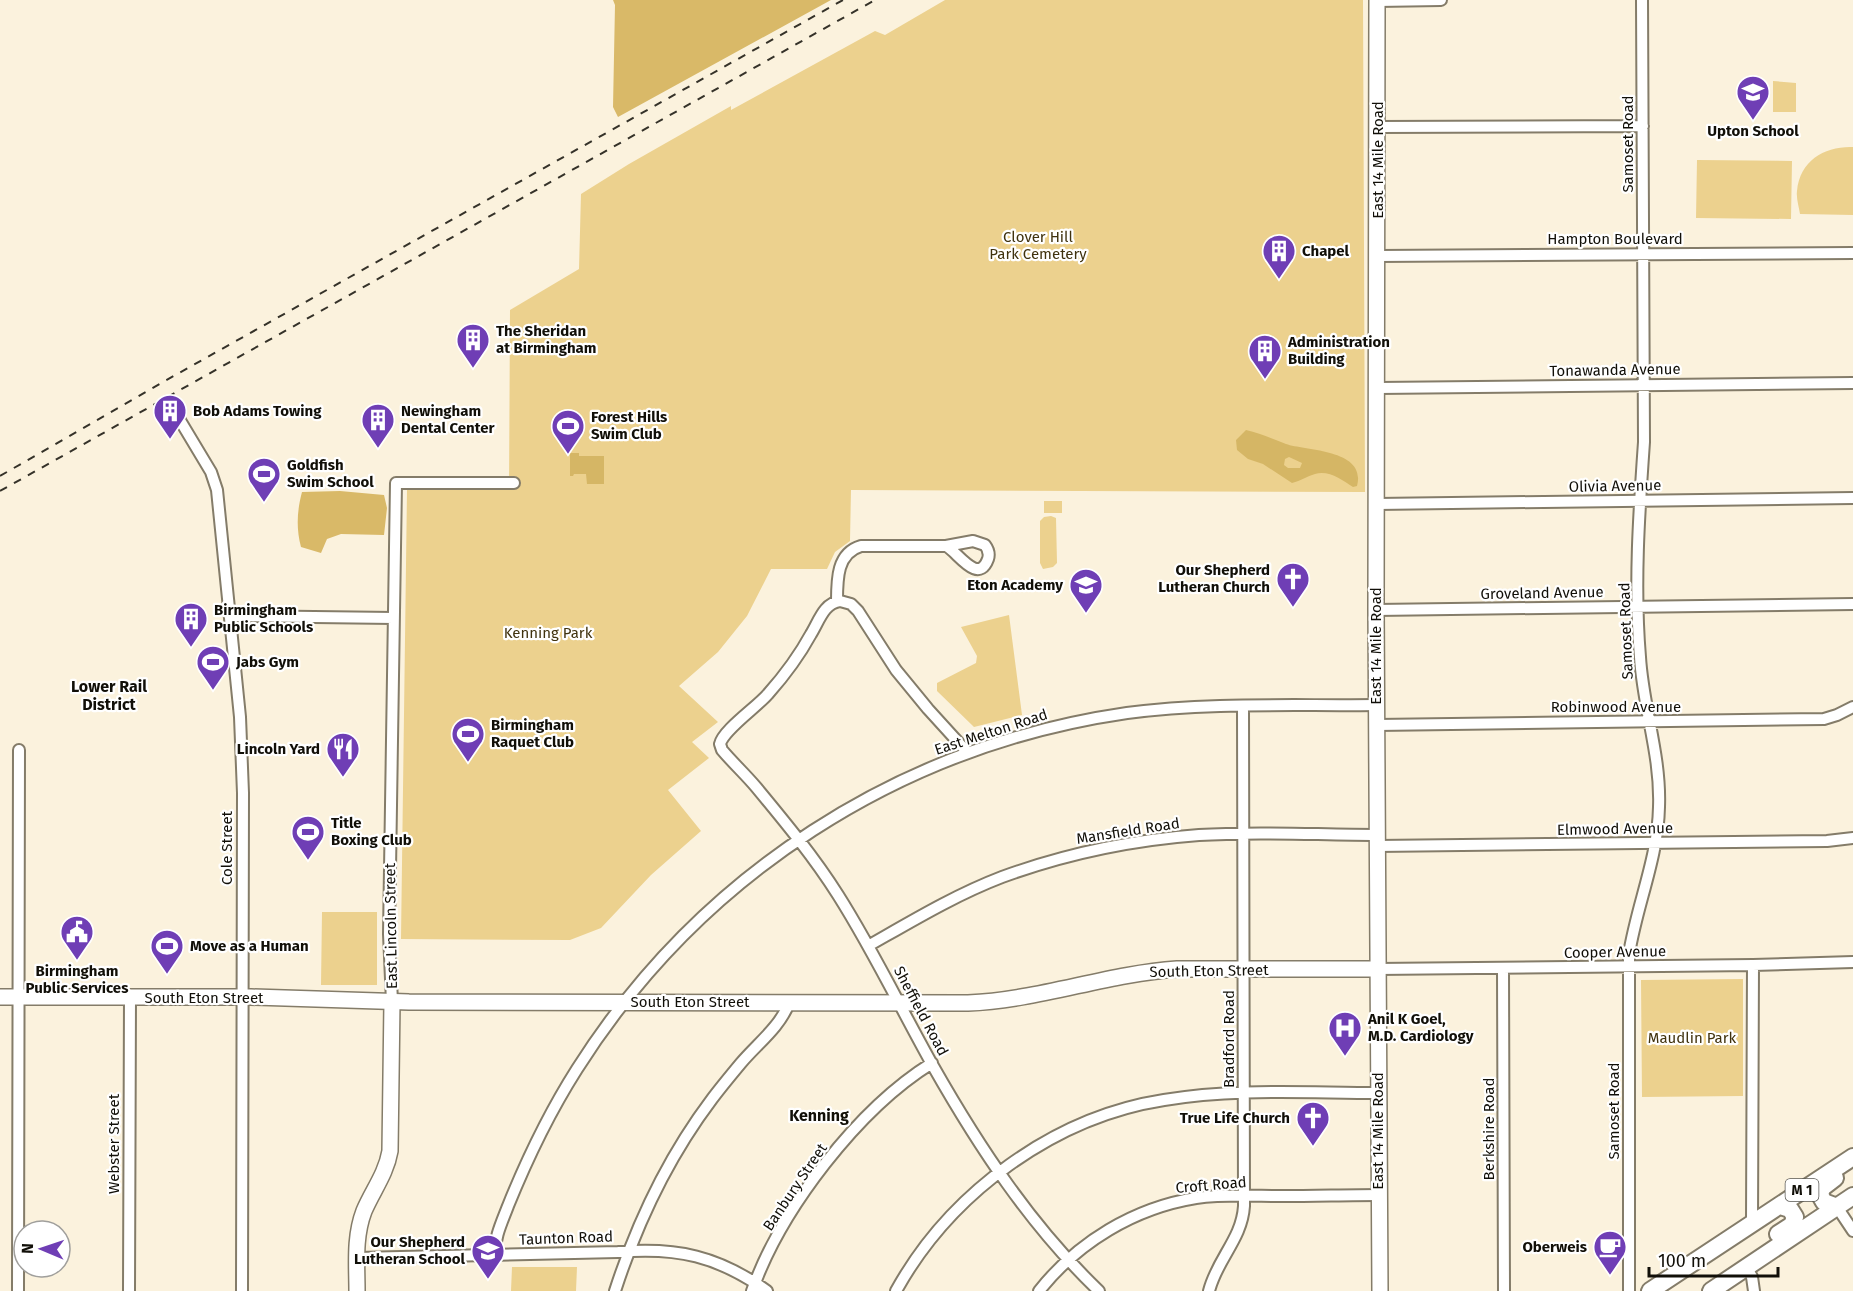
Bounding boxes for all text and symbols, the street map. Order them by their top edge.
school or university icon: Upton School [1735,74,1771,121]
street label: Samoset Road [1619,95,1637,193]
street label: East 14 Mile Road [1369,101,1387,219]
place label: Upton School [1707,122,1799,140]
park label: Clover Hill Park Cemetery [989,228,1087,263]
street label: Hampton Boulevard [1547,230,1683,248]
building icon: Chapel [1261,233,1297,280]
place label: Chapel [1302,242,1350,260]
building icon: The Sheridan at Birmingham [455,322,491,369]
place label: The Sheridan at Birmingham [496,322,596,357]
building icon: Administration Building [1247,333,1283,380]
place label: Administration Building [1287,333,1390,368]
street label: Tonawanda Avenue [1549,360,1681,380]
building icon: Bob Adams Towing [152,393,188,440]
place label: Bob Adams Towing [193,402,322,420]
building icon: Newingham Dental Center [360,402,396,449]
place label: Newingham Dental Center [401,402,495,437]
sports icon: Forest Hills Swim Club [550,408,586,455]
place label: Forest Hills Swim Club [591,408,667,443]
sports icon: Goldfish Swim School [246,456,282,503]
place label: Goldfish Swim School [287,456,374,491]
street label: Olivia Avenue [1569,476,1661,496]
place label: Our Shepherd Lutheran Church [1158,561,1270,596]
church icon: Our Shepherd Lutheran Church [1275,561,1311,608]
school or university icon: Eton Academy [1068,567,1104,614]
place label: Eton Academy [967,576,1063,594]
street label: Samoset Road [1615,582,1637,680]
street label: Groveland Avenue [1480,583,1604,603]
street label: East 14 Mile Road [1367,587,1385,705]
building icon: Birmingham Public Schools [173,601,209,648]
place label: Birmingham Public Schools [214,601,313,636]
park label: Kenning Park [504,624,593,642]
sports icon: Jabs Gym [195,644,231,691]
place label: Jabs Gym [235,653,299,671]
district label: Lower Rail District [71,677,147,714]
street label: Robinwood Avenue [1551,698,1681,716]
street label: East Melton Road [932,705,1050,759]
sports icon: Birmingham Raquet Club [450,716,486,763]
place label: Birmingham Raquet Club [491,716,574,751]
restaurant icon: Lincoln Yard [325,731,361,778]
place label: Lincoln Yard [237,740,320,758]
street label: Cole Street [218,810,236,885]
sports icon: Title Boxing Club [290,814,326,861]
place label: Title Boxing Club [331,814,412,849]
street label: Mansfield Road [1075,814,1181,848]
street label: Elmwood Avenue [1557,819,1673,839]
street label: East Lincoln Street [381,862,401,989]
public building icon: Birmingham Public Services [59,914,95,961]
sports icon: Move as a Human [149,928,185,975]
place label: Move as a Human [190,937,309,955]
street label: Cooper Avenue [1564,942,1666,962]
street label: South Eton Street [1149,961,1269,981]
place label: Birmingham Public Services [26,962,128,997]
street label: Sheffield Road [890,963,952,1059]
street label: South Eton Street [144,989,264,1007]
street label: Bradford Road [1220,990,1238,1088]
street label: South Eton Street [630,993,750,1011]
hospital icon: Anil K Goel, M.D. Cardiology [1327,1010,1363,1057]
place label: Anil K Goel, M.D. Cardiology [1367,1010,1474,1045]
park label: Maudlin Park [1648,1029,1737,1047]
street label: Samoset Road [1605,1062,1623,1160]
street label: East 14 Mile Road [1369,1072,1387,1190]
street label: Berkshire Road [1480,1078,1498,1180]
street label: Webster Street [105,1093,123,1194]
church icon: True Life Church [1295,1100,1331,1147]
district label: Kenning [789,1106,849,1125]
place label: True Life Church [1180,1109,1290,1127]
street label: Banbury Street [759,1139,831,1234]
street label: Croft Road [1175,1173,1247,1197]
road number: M 1 [1786,1179,1818,1201]
north arrow [12,1219,72,1279]
street label: Taunton Road [519,1227,613,1249]
cafe icon: Oberweis [1592,1229,1628,1276]
place label: Our Shepherd Lutheran School [354,1233,466,1268]
school or university icon: Our Shepherd Lutheran School [470,1233,506,1280]
place label: Oberweis [1522,1238,1587,1256]
scale bar [1649,1240,1778,1278]
text: N [18,1243,37,1254]
text: 100 m [1658,1250,1706,1272]

